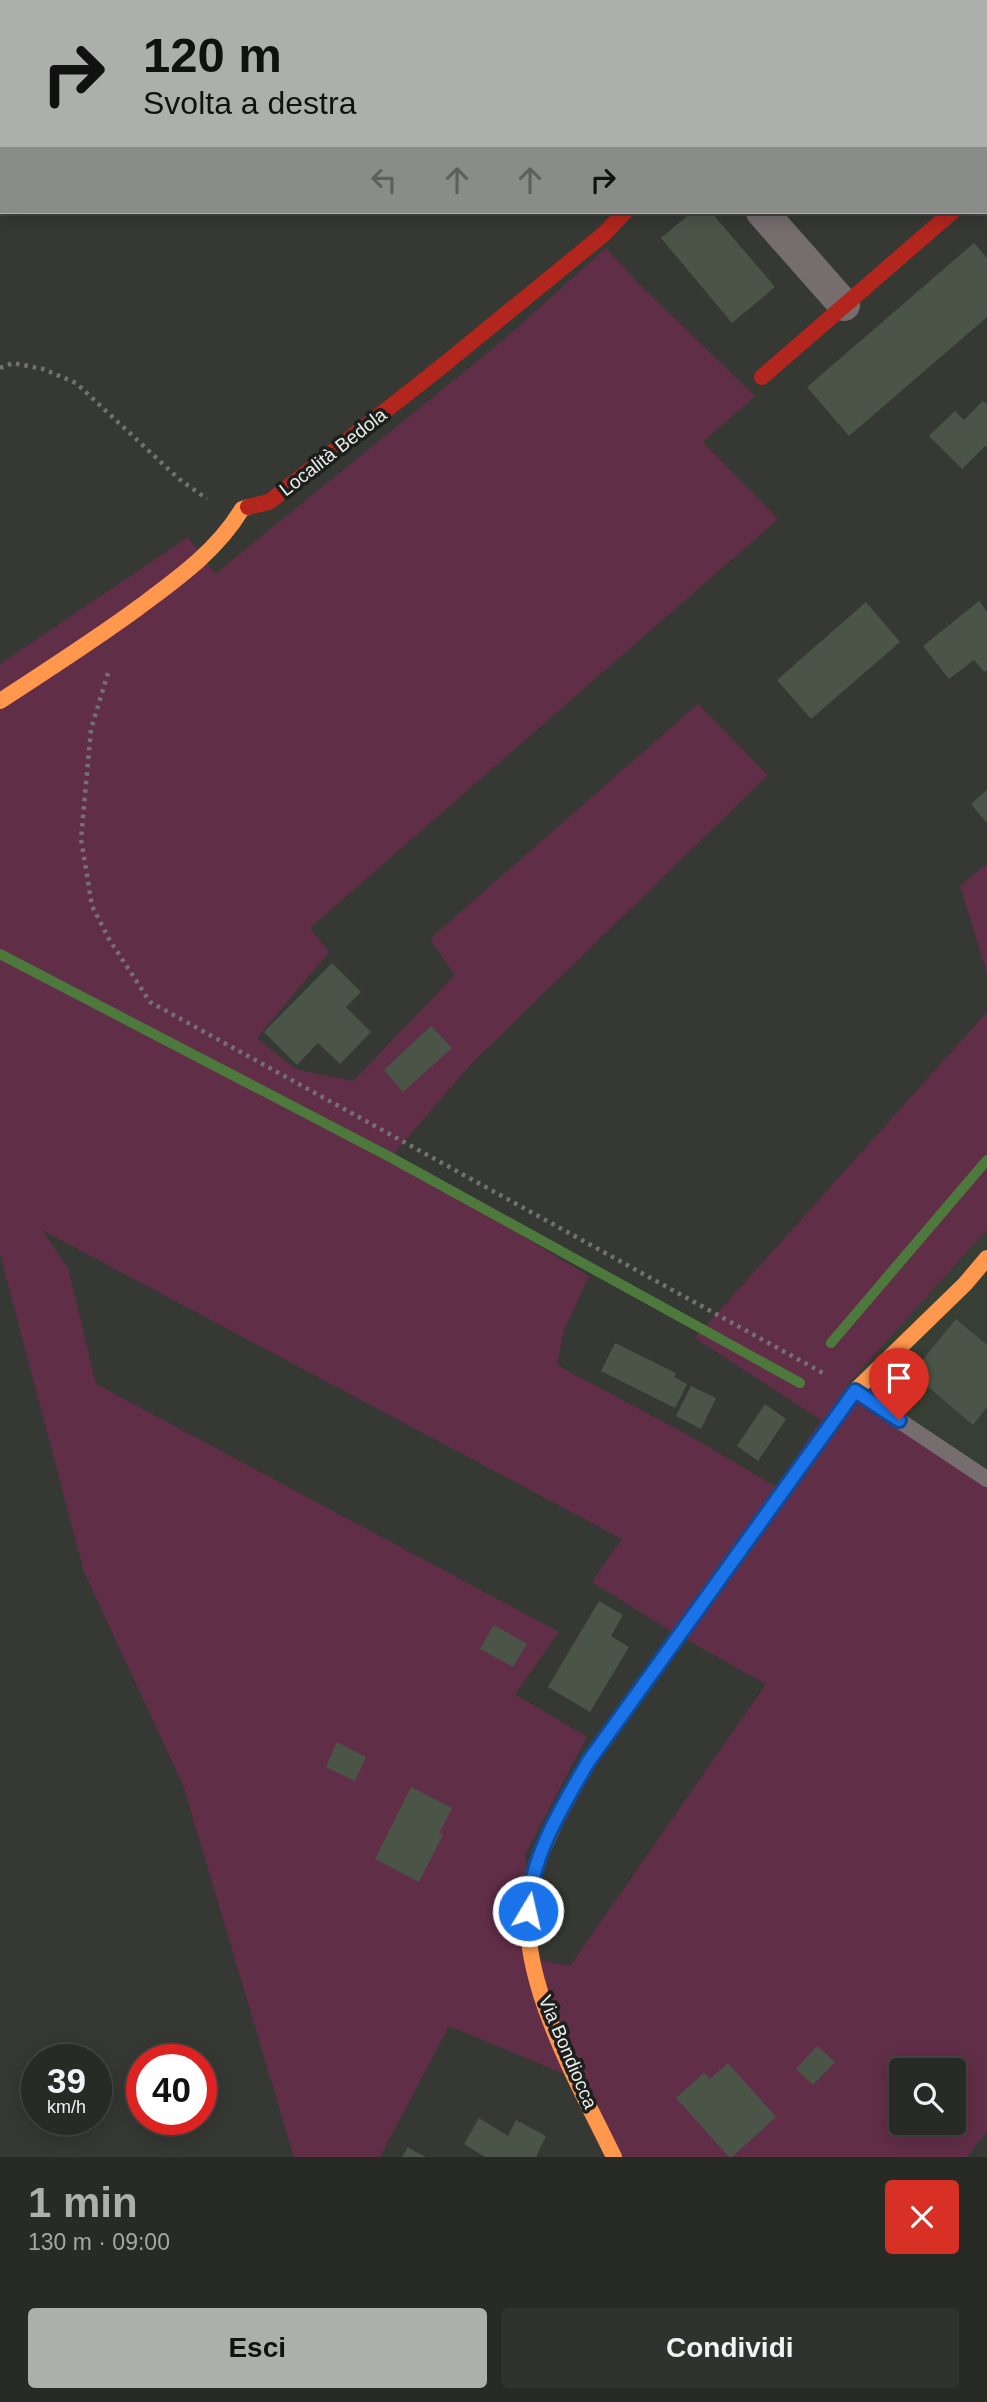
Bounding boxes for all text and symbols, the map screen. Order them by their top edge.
icon: right [28,28,119,119]
text: 120 m [143,28,282,82]
text: Svolta a destra [143,85,356,121]
icon: left [365,161,403,199]
icon: ahead [438,161,476,199]
icon: ahead [511,161,549,199]
icon: right [584,161,622,199]
street label: Località Bedola [275,403,391,500]
pin [869,1348,929,1420]
icon: arrive [880,1359,918,1397]
position arrow [491,1874,565,1948]
street label: Via Bondiocca [535,1992,601,2112]
speed limit sign: 40 [126,2044,217,2135]
map controls [889,2058,966,2135]
button: search [889,2058,966,2135]
text: 39 [47,2061,86,2100]
text: km/h [47,2097,86,2117]
text: 1 min [28,2179,138,2226]
button: close [885,2180,959,2254]
text: 130 m · 09:00 [28,2229,170,2255]
button: Esci [28,2308,487,2388]
button: Condividi [501,2308,959,2388]

